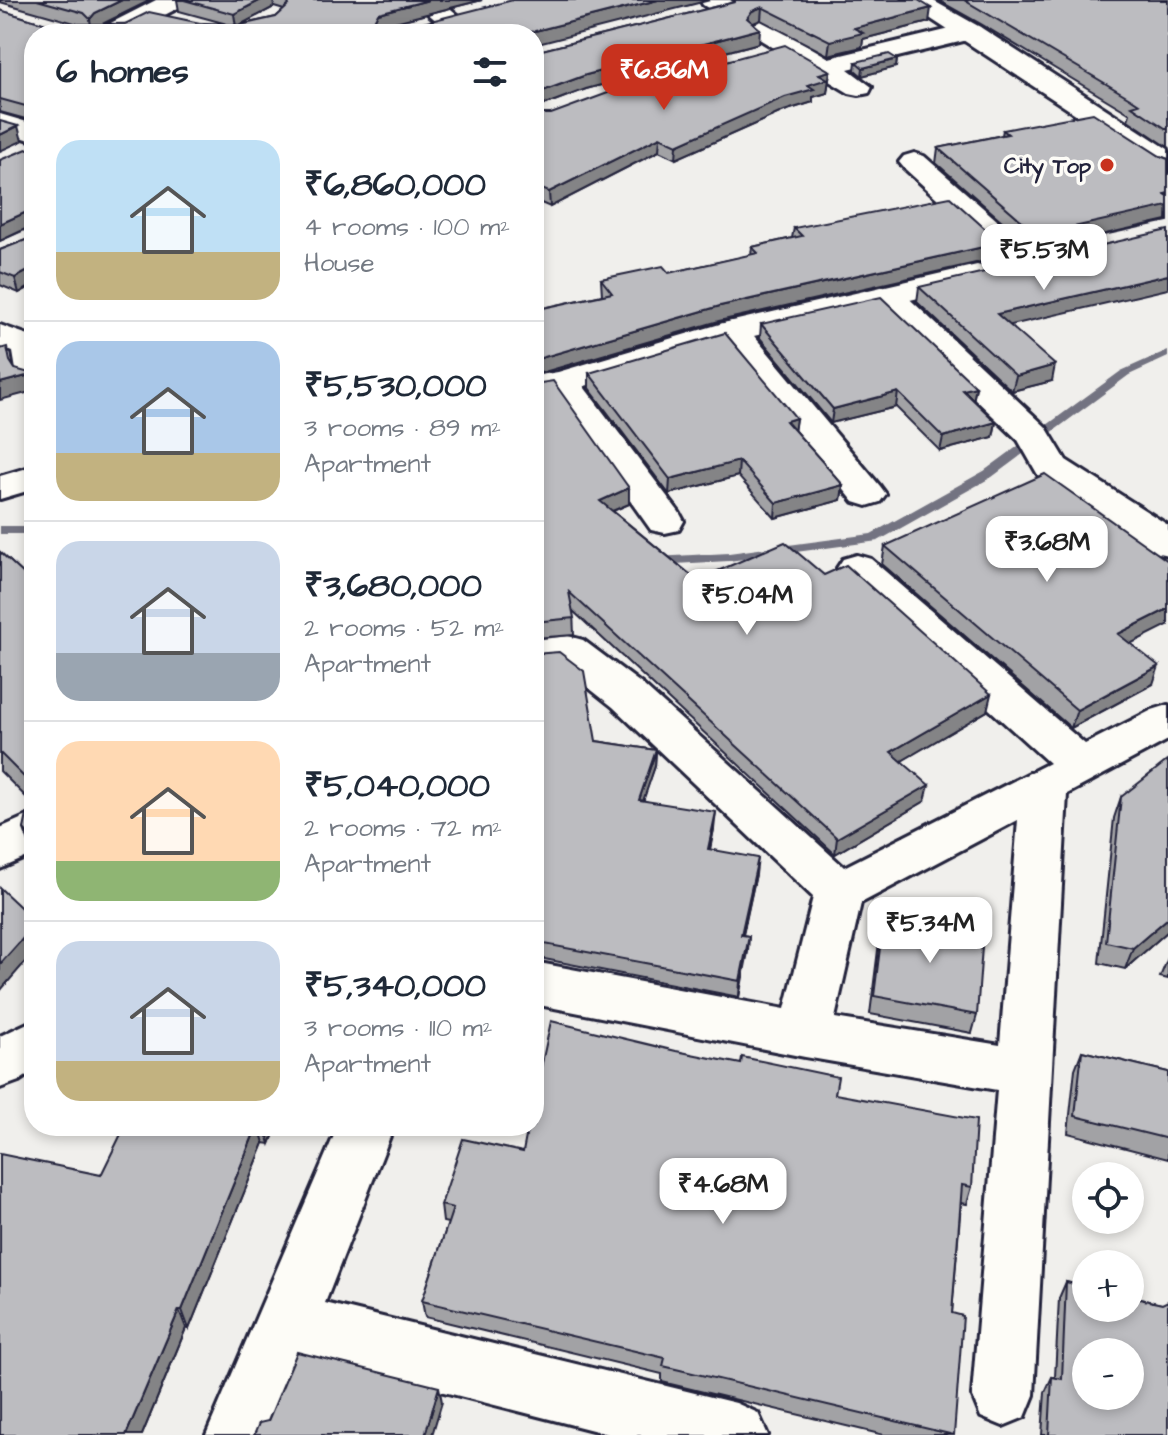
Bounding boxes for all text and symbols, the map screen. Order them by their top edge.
pin: ₹6.86M [599,44,729,112]
text: 6 homes [56,48,189,96]
icon: filters [468,50,512,94]
text: ₹6.86M [619,52,709,88]
place label: City Top [1004,151,1092,184]
marker: City Top [1098,156,1116,174]
text: ₹6,860,000 [304,161,486,209]
icon: home [120,172,216,268]
text: 4 rooms · 100 m² [304,209,510,245]
pin: ₹5.53M [979,224,1109,292]
text: ₹5.53M [999,232,1089,268]
text: House [304,245,375,281]
text: ₹5,530,000 [304,362,487,410]
icon: home [120,373,216,469]
text: 3 rooms · 89 m² [304,410,501,446]
text: Apartment [304,446,431,482]
pin: ₹3.68M [982,516,1112,584]
text: ₹3.68M [1004,524,1090,560]
text: ₹3,680,000 [304,562,482,610]
pin: ₹5.04M [682,569,812,637]
icon: home [120,573,216,669]
text: ₹5.04M [701,577,793,613]
text: 2 rooms · 52 m² [304,610,504,646]
text: Apartment [304,646,431,682]
text: ₹5,040,000 [304,762,490,810]
icon: home [120,773,216,869]
text: 2 rooms · 72 m² [304,810,502,846]
text: Apartment [304,846,431,882]
pin: ₹5.34M [865,897,995,965]
text: ₹5.34M [885,905,975,941]
text: ₹5,340,000 [304,962,486,1010]
icon: home [120,973,216,1069]
text: 3 rooms · 110 m² [304,1010,492,1046]
text: Apartment [304,1046,431,1082]
pin: ₹4.68M [658,1158,788,1226]
map controls [1072,1162,1144,1410]
button: locate [1072,1162,1144,1234]
text: ₹4.68M [678,1166,768,1202]
button: + [1072,1250,1144,1322]
button: − [1072,1338,1144,1410]

